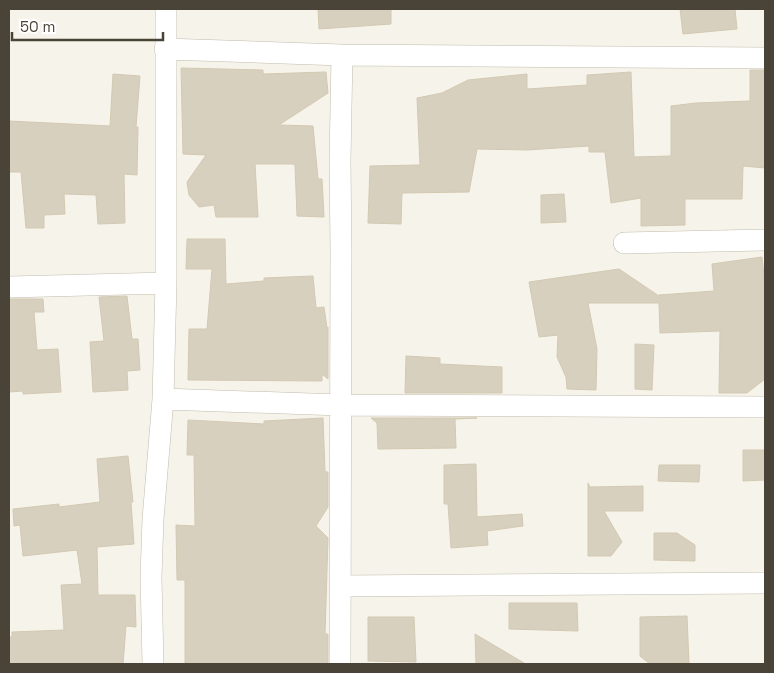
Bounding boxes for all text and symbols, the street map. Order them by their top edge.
scale bar [12,10,164,42]
text: 50 m [20,17,55,36]

